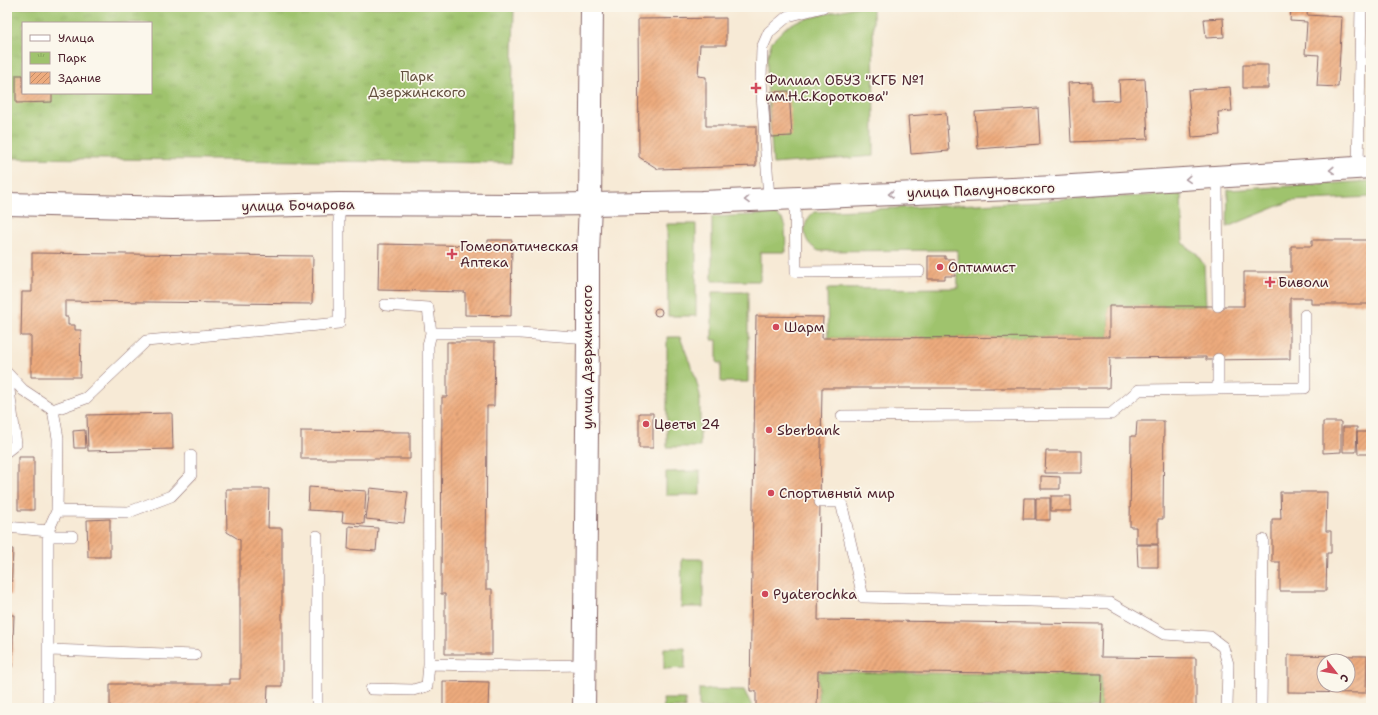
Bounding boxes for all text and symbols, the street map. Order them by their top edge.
legend [22,22,152,94]
text: Улица [58,30,95,46]
text: Парк [58,50,87,66]
park label: Парк Дзержинского [368,67,466,101]
text: Здание [58,70,102,86]
place label: Филиал ОБУЗ "КГБ №1 им.Н.С.Короткова" [765,71,924,105]
marker: Филиал ОБУЗ "КГБ №1 им.Н.С.Короткова" [750,82,762,94]
one-way arrow [1329,165,1335,174]
one-way arrow [1185,174,1191,183]
street label: улица Павлуновского [907,178,1055,202]
one-way arrow [888,190,894,198]
street label: улица Бочарова [241,195,355,215]
one-way arrow [744,196,750,204]
place label: Гомеопатическая Аптека [460,237,578,271]
marker: Гомеопатическая Аптека [447,249,457,259]
place label: Оптимист [948,258,1016,276]
marker: Оптимист [935,262,945,272]
place label: Биволи [1278,273,1329,291]
marker: Биволи [1265,277,1275,287]
street label: улица Дзержинского [578,285,596,429]
place label: Шарм [784,318,825,336]
marker: Шарм [771,322,781,332]
place label: Цветы 24 [654,415,720,433]
marker: Цветы 24 [641,419,651,429]
place label: Sberbank [777,421,840,439]
marker: Sberbank [764,425,774,435]
place label: Спортивный мир [779,484,895,502]
marker: Спортивный мир [766,488,776,498]
place label: Pyaterochka [773,585,857,603]
marker: Pyaterochka [760,589,770,599]
north arrow [1316,653,1356,693]
text: С [1336,671,1352,685]

